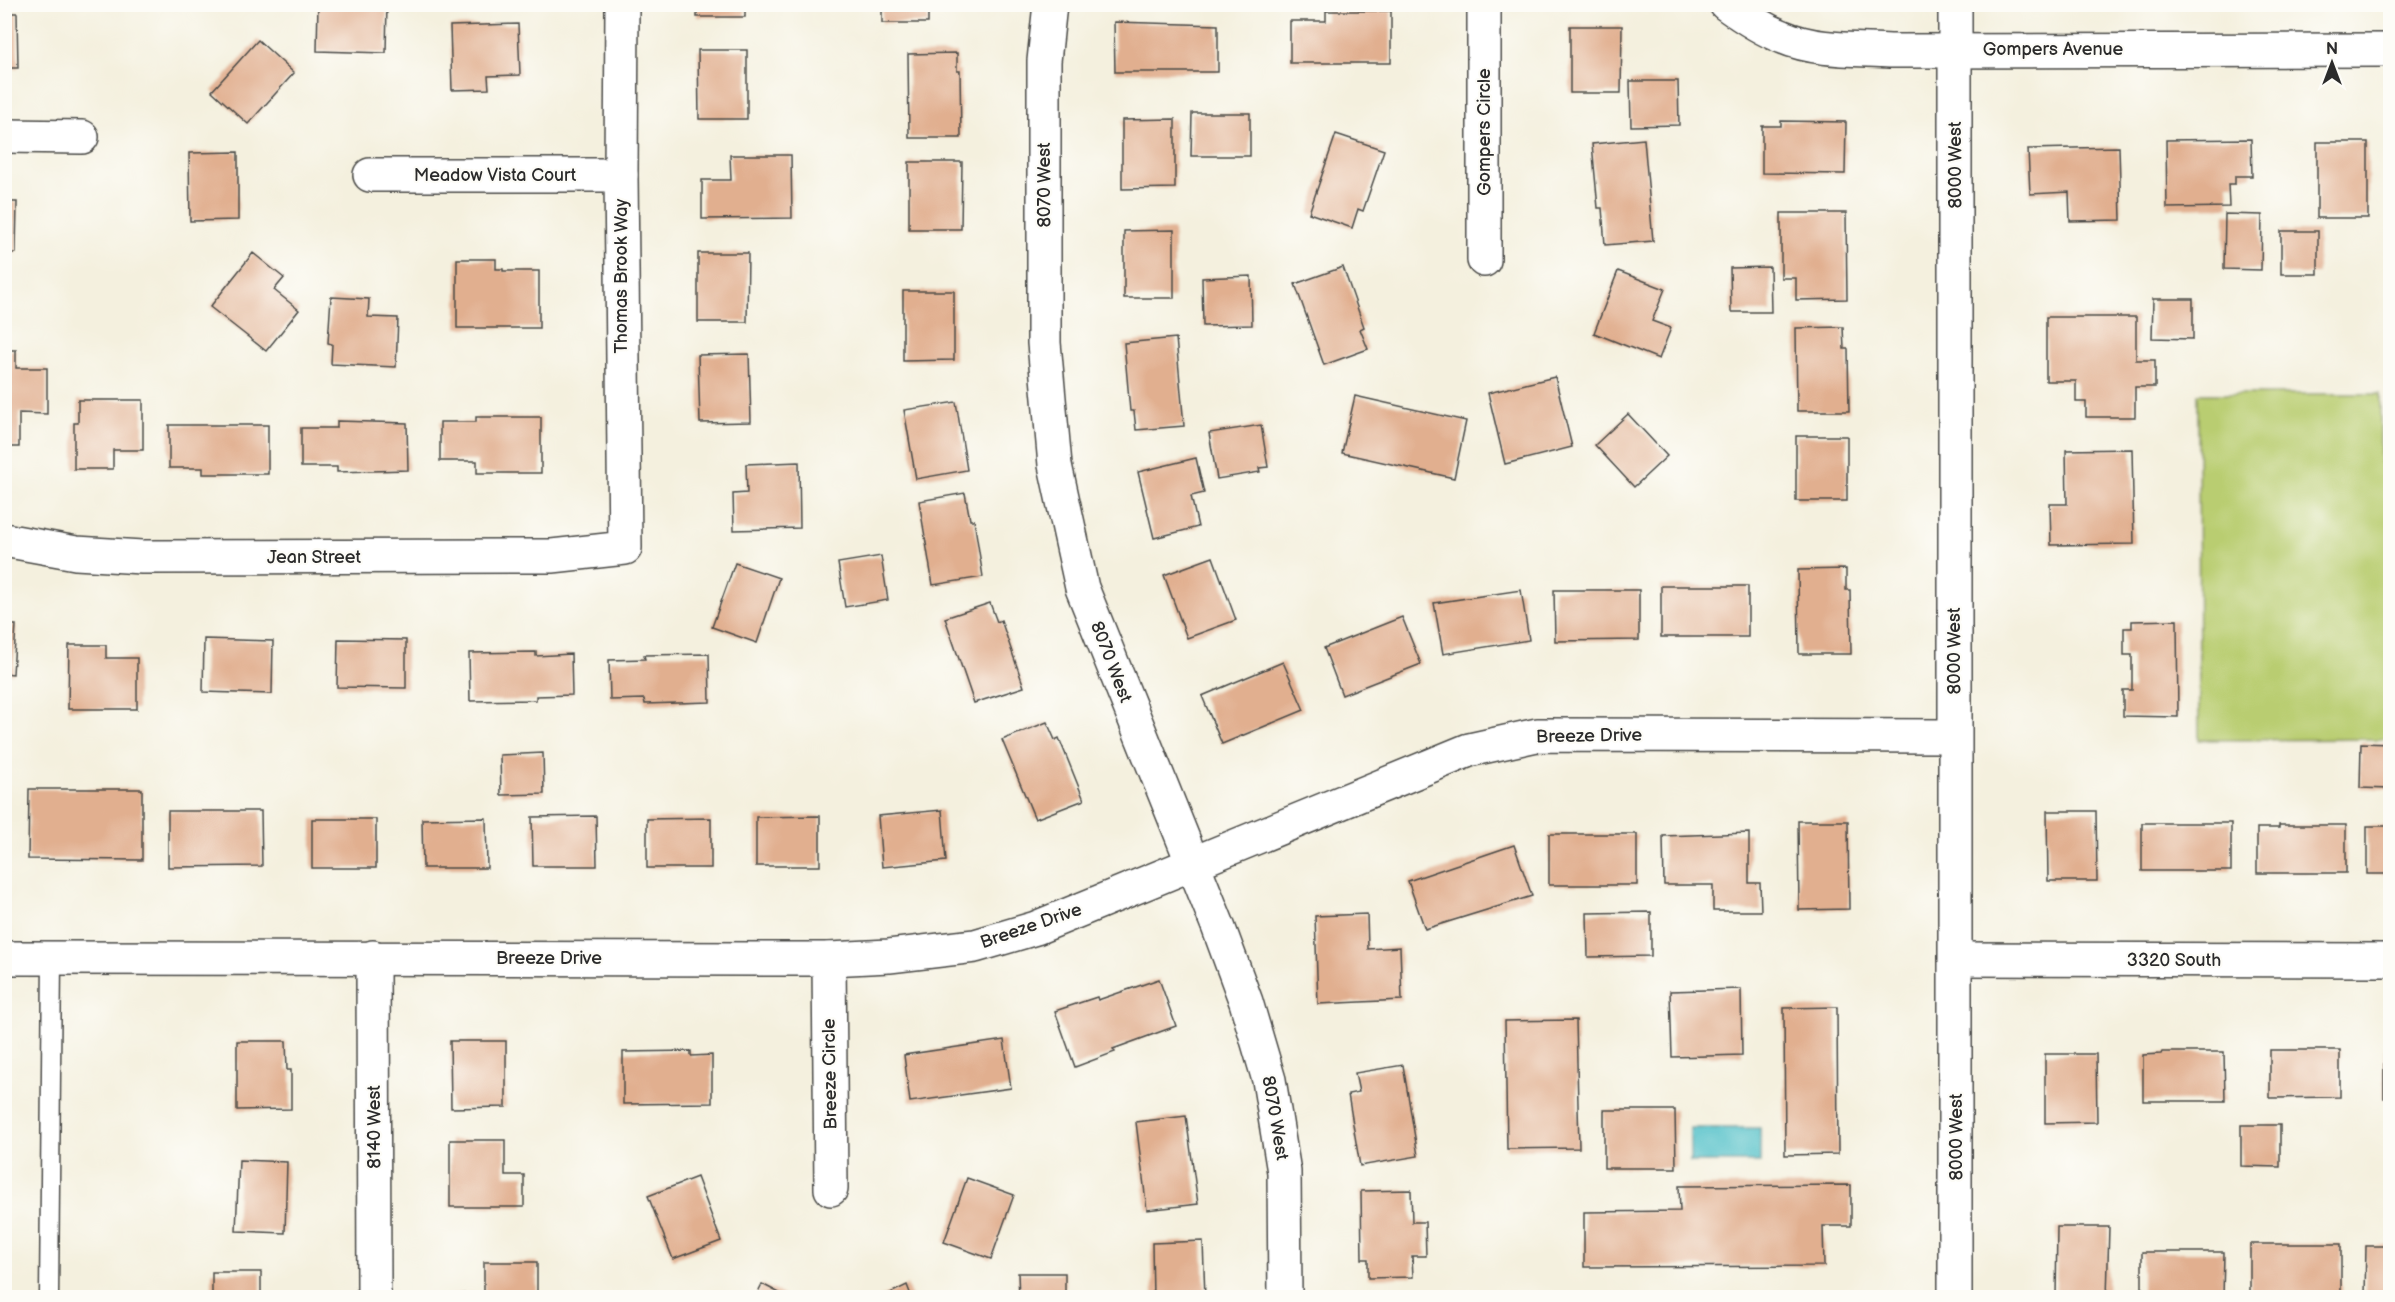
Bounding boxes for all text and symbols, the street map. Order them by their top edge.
north arrow [2302,33,2362,93]
street label: Gompers Avenue [1983,39,2124,60]
text: N [2326,40,2338,59]
street label: Gompers Circle [1474,68,1495,196]
street label: 8000 West [1945,121,1966,208]
street label: 8070 West [1034,142,1055,228]
street label: Meadow Vista Court [414,165,577,186]
street label: Thomas Brook Way [611,198,632,353]
street label: Jean Street [267,547,361,568]
street label: 8000 West [1944,607,1965,694]
street label: 8070 West [1086,618,1136,706]
street label: Breeze Drive [1536,725,1642,747]
street label: Breeze Drive [977,899,1085,953]
street label: Breeze Drive [496,948,602,969]
street label: 3320 South [2127,950,2221,971]
street label: Breeze Circle [819,1018,841,1130]
street label: 8070 West [1257,1074,1293,1162]
street label: 8140 West [364,1085,385,1169]
street label: 8000 West [1946,1093,1967,1180]

